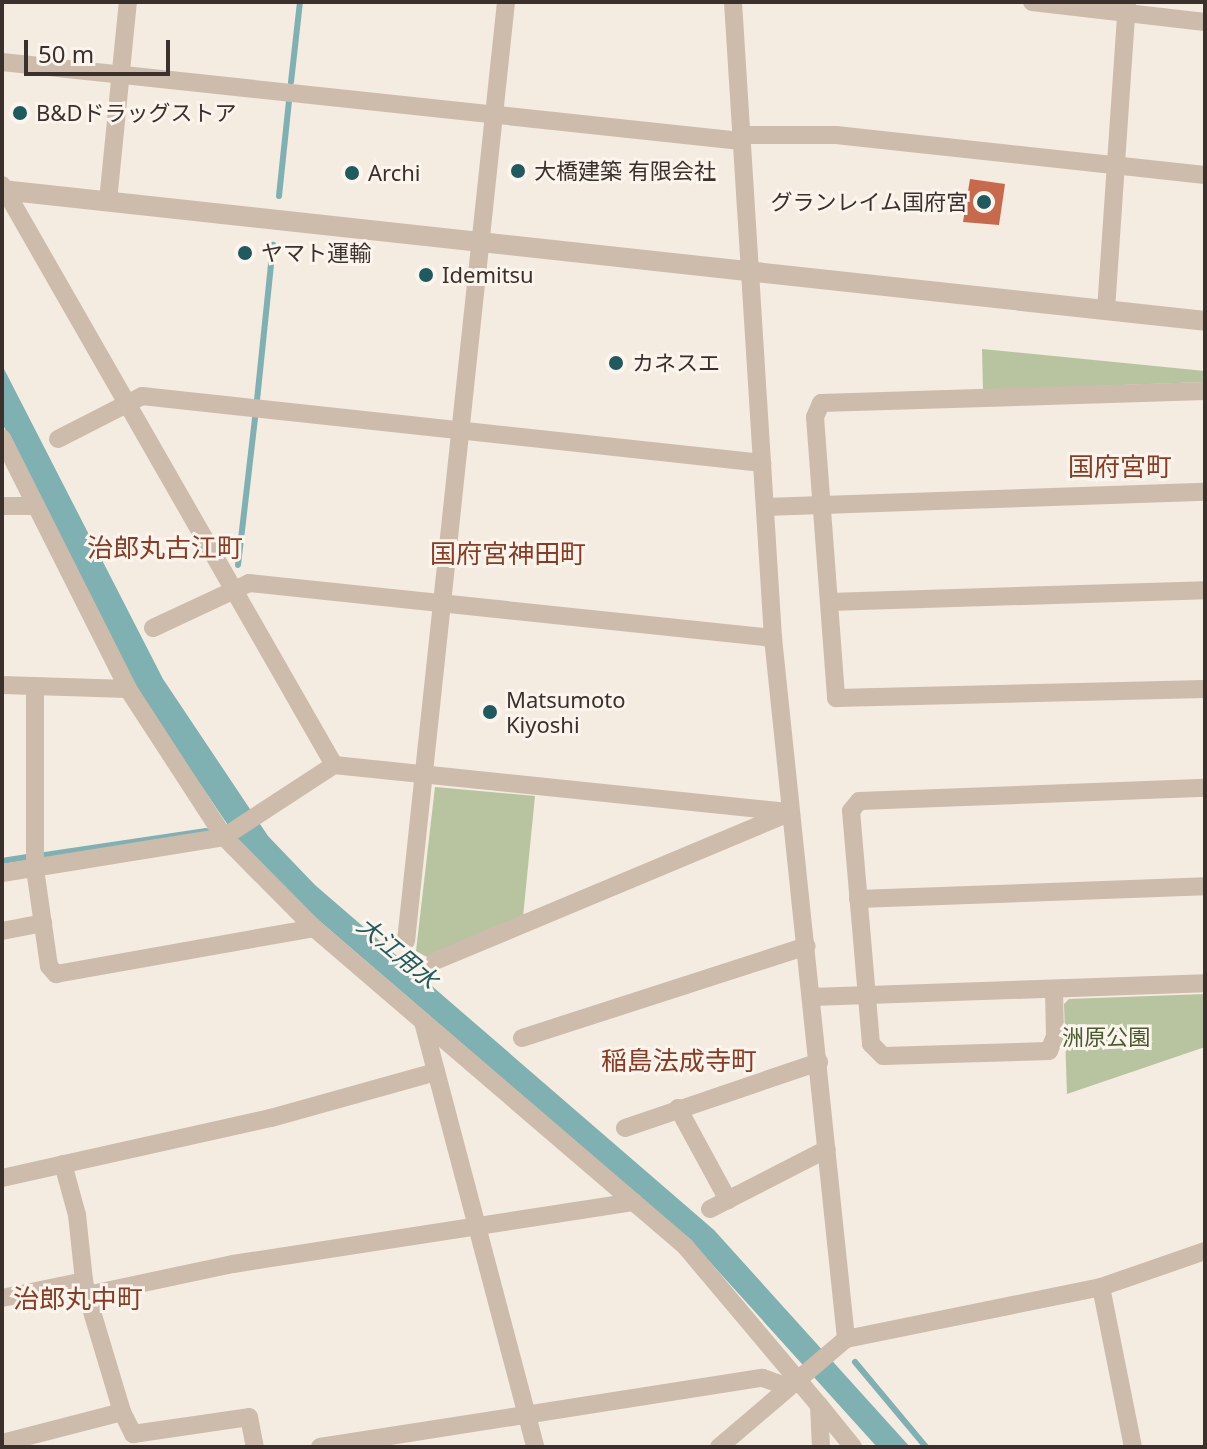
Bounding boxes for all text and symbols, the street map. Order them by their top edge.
scale bar [28,24,174,74]
text: 50 m [38,37,94,70]
place label: B&Dドラッグストア [36,100,236,126]
marker: B&Dドラッグストア [11,104,29,122]
place label: 大橋建築 有限会社 [534,158,716,184]
place label: Archi [368,160,421,186]
marker: 大橋建築 有限会社 [509,162,527,180]
marker: Archi [343,164,361,182]
place label: グランレイム国府宮 [770,189,968,215]
marker: グランレイム国府宮 [975,193,993,211]
place label: ヤマト運輸 [261,240,371,266]
marker: ヤマト運輸 [236,244,254,262]
place label: Idemitsu [442,262,534,288]
marker: Idemitsu [417,266,435,284]
place label: カネスエ [632,350,720,376]
marker: カネスエ [607,354,625,372]
district label: 国府宮町 [1068,451,1172,483]
district label: 治郎丸古江町 [87,532,243,564]
district label: 国府宮神田町 [430,538,586,570]
place label: Matsumoto Kiyoshi [506,686,626,738]
marker: Matsumoto Kiyoshi [481,703,499,721]
water label: 大江用水 [352,910,444,994]
park label: 洲原公園 [1062,1024,1150,1050]
district label: 稲島法成寺町 [601,1045,757,1077]
district label: 治郎丸中町 [13,1283,143,1315]

